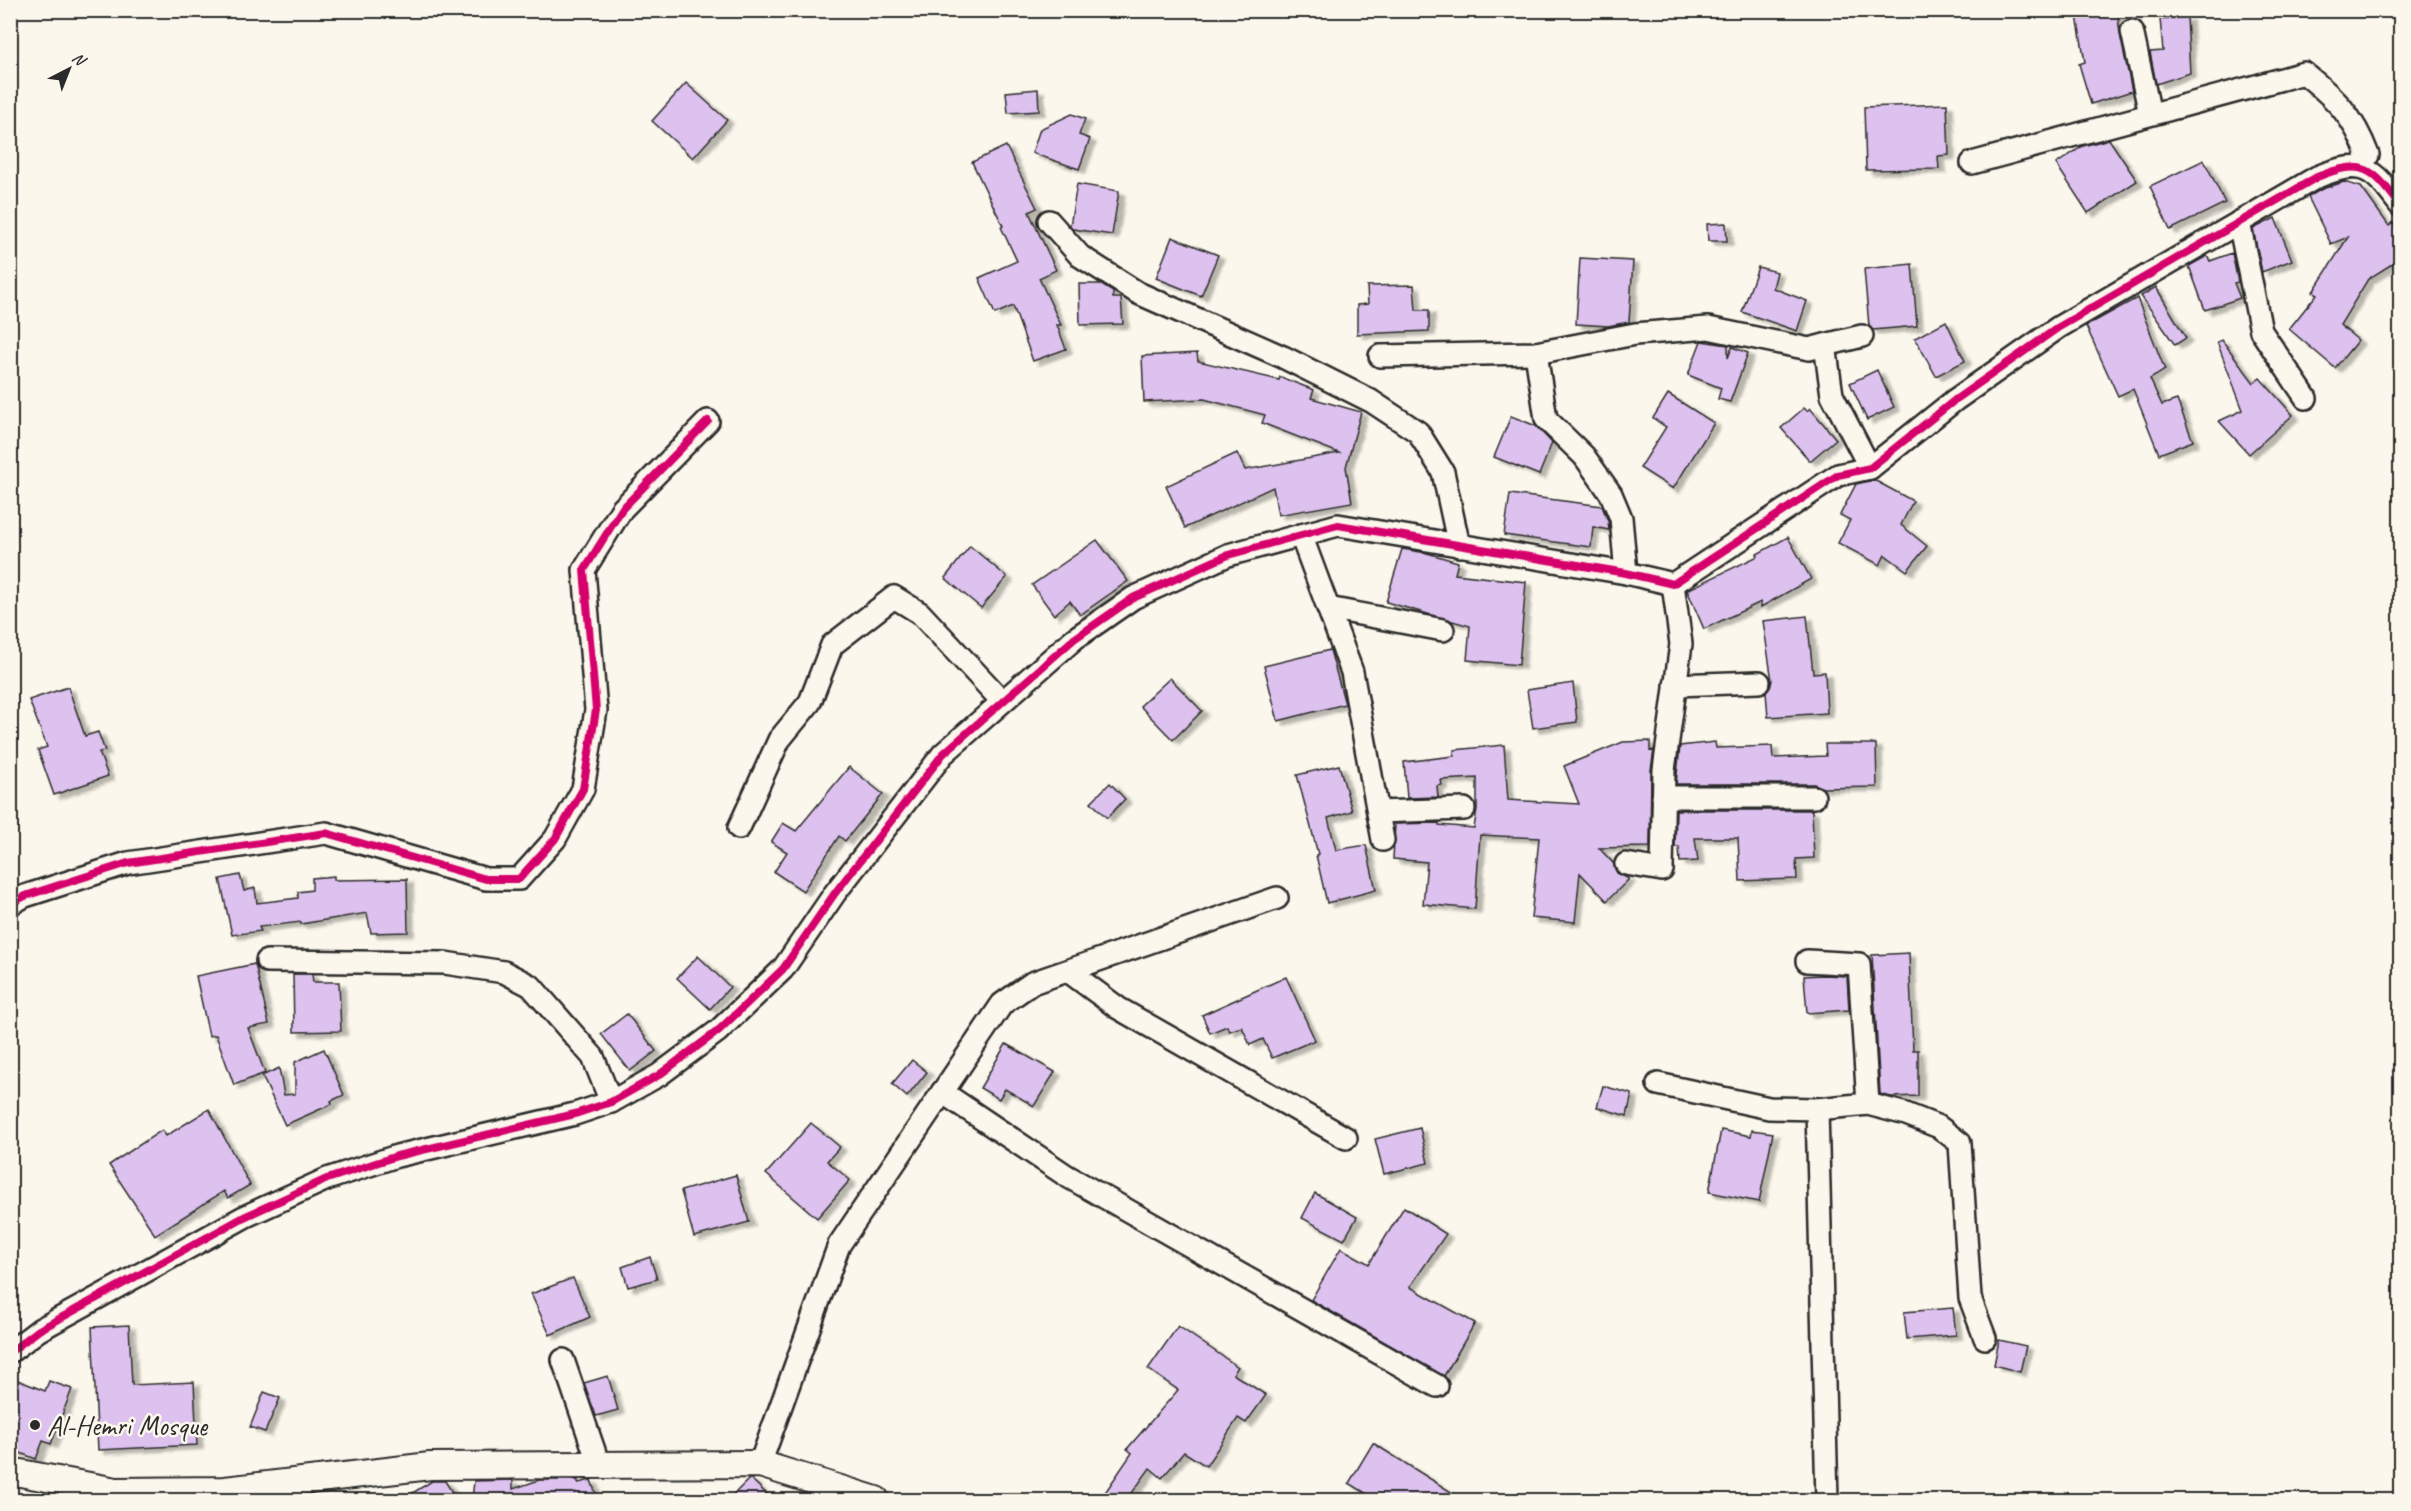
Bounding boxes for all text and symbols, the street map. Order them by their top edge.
north arrow [39,39,99,99]
text: N [68,48,91,71]
place label: Al-Hemri Mosque [47,1408,209,1443]
marker: Al-Hemri Mosque [28,1418,42,1432]

